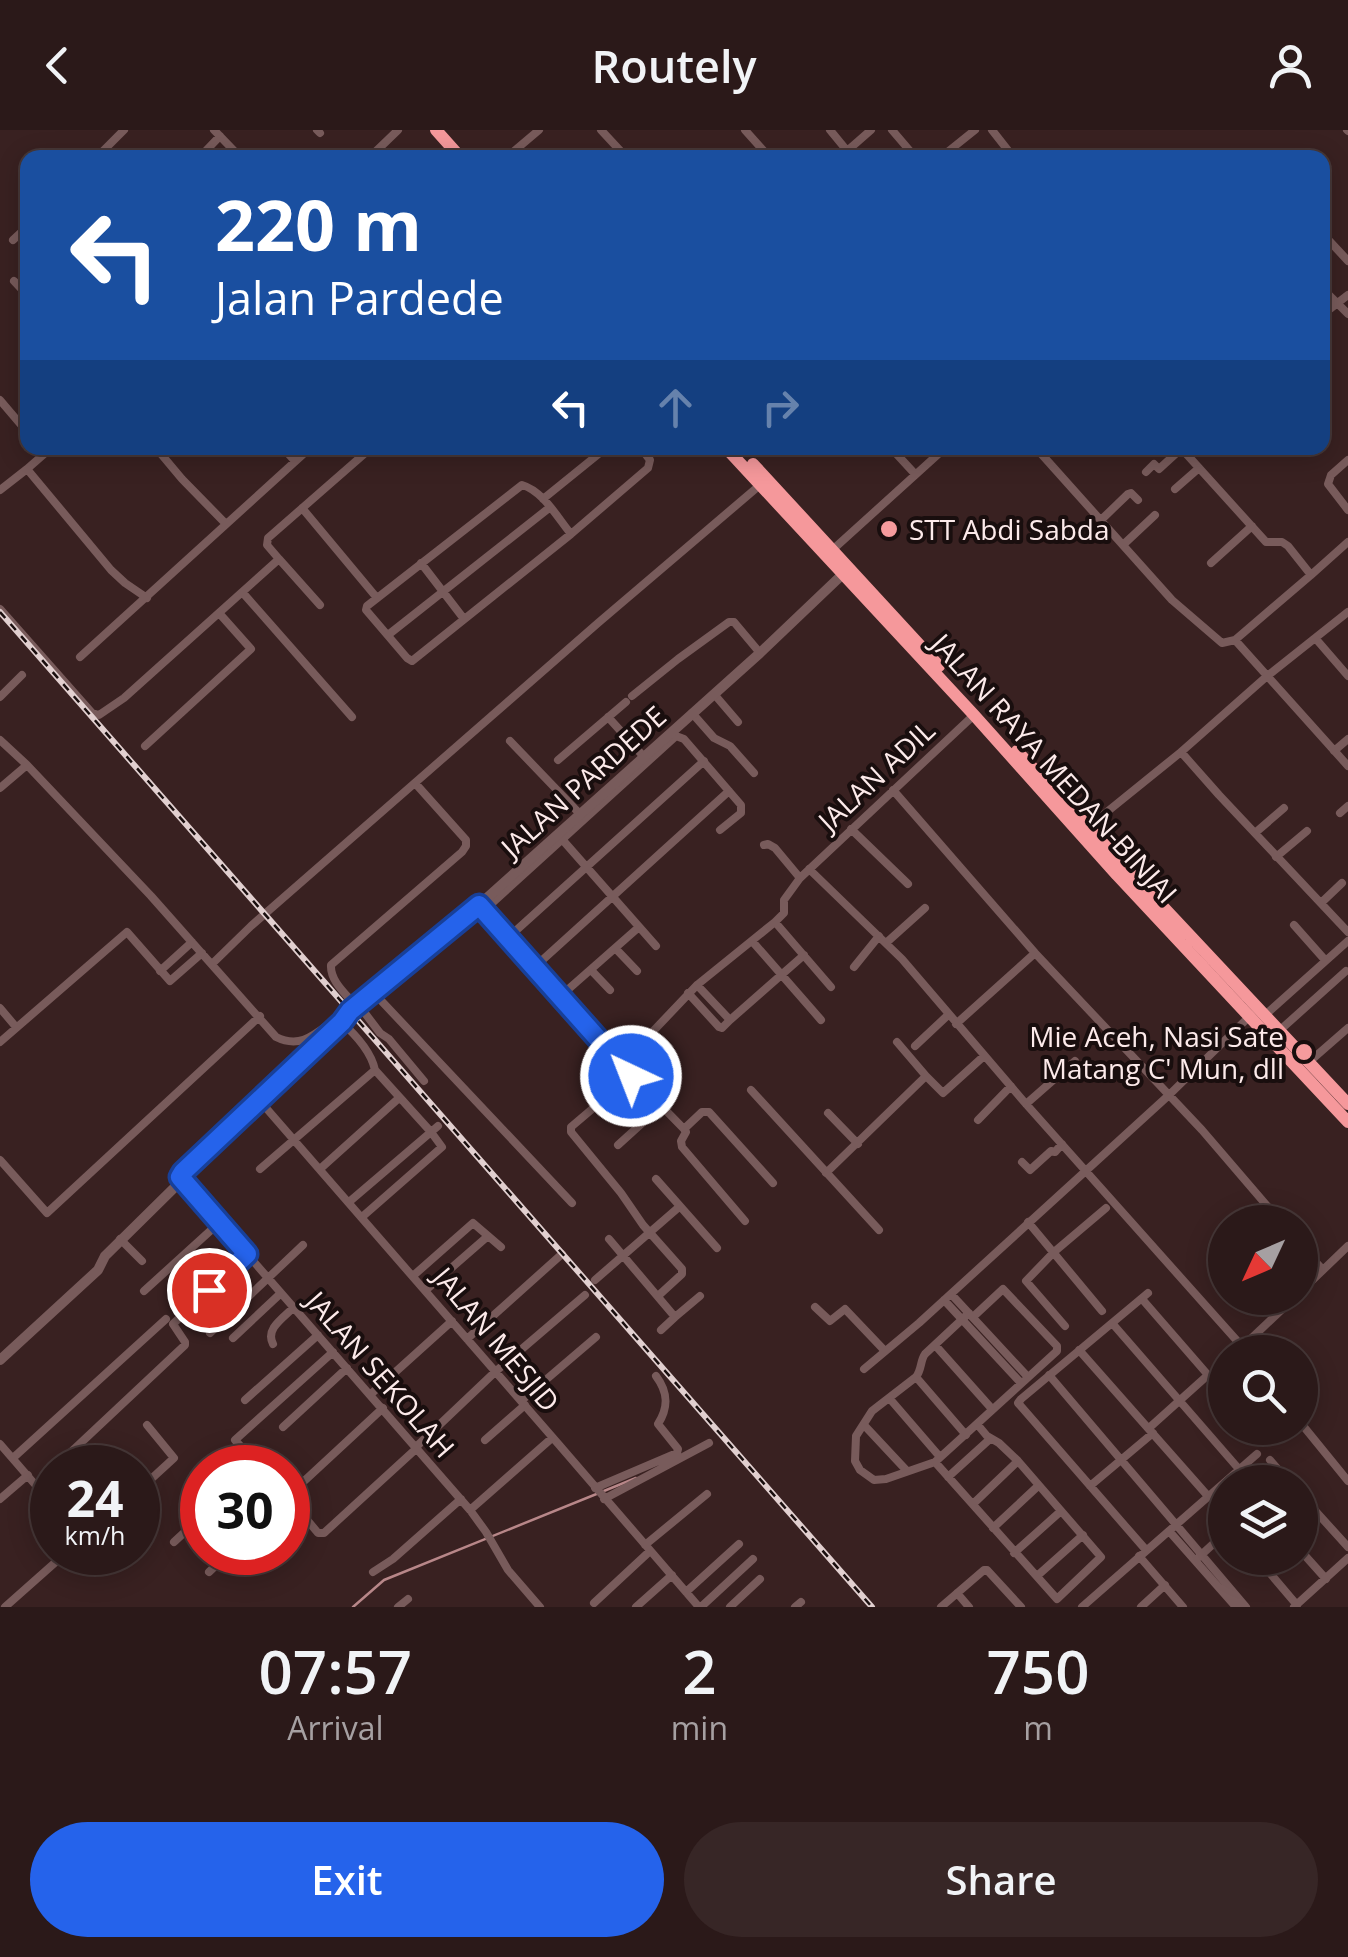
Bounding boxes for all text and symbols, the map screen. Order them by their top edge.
text: Routely [591,35,757,96]
icon: back [30,38,85,93]
icon: person [1263,38,1318,93]
text: 220 m [215,176,422,272]
icon: left [50,190,180,320]
text: Jalan Pardede [215,267,504,328]
icon: left [543,380,598,435]
icon: ahead [648,380,703,435]
icon: right [753,380,808,435]
place label: STT Abdi Sabda [909,510,1110,548]
marker: STT Abdi Sabda [878,518,900,540]
street label: JALAN RAYA MEDAN-BINJAI [922,623,1186,911]
street label: JALAN PARDEDE [490,697,674,867]
street label: JALAN ADIL [807,711,942,841]
place label: Mie Aceh, Nasi Sate Matang C' Mun, dll [1029,1017,1284,1087]
position arrow [579,1024,683,1128]
marker: Mie Aceh, Nasi Sate Matang C' Mun, dll [1293,1041,1315,1063]
north arrow [1208,1205,1318,1315]
map controls [1208,1205,1318,1575]
pin [167,1248,252,1333]
street label: JALAN MESJID [423,1256,569,1419]
icon: arrive [182,1263,237,1318]
street label: JALAN SEKOLAH [296,1281,464,1465]
button: search [1208,1335,1318,1445]
speed limit sign: 30 [180,1445,310,1575]
text: 24 [66,1464,124,1532]
button: layers [1208,1465,1318,1575]
text: km/h [65,1518,125,1552]
text: 07:57 [259,1630,412,1712]
text: 2 [682,1630,717,1712]
text: 750 [987,1630,1089,1712]
text: Arrival [287,1706,384,1749]
text: min [671,1706,728,1749]
text: m [1023,1706,1053,1749]
button: Exit [30,1822,664,1937]
button: Share [684,1822,1318,1937]

